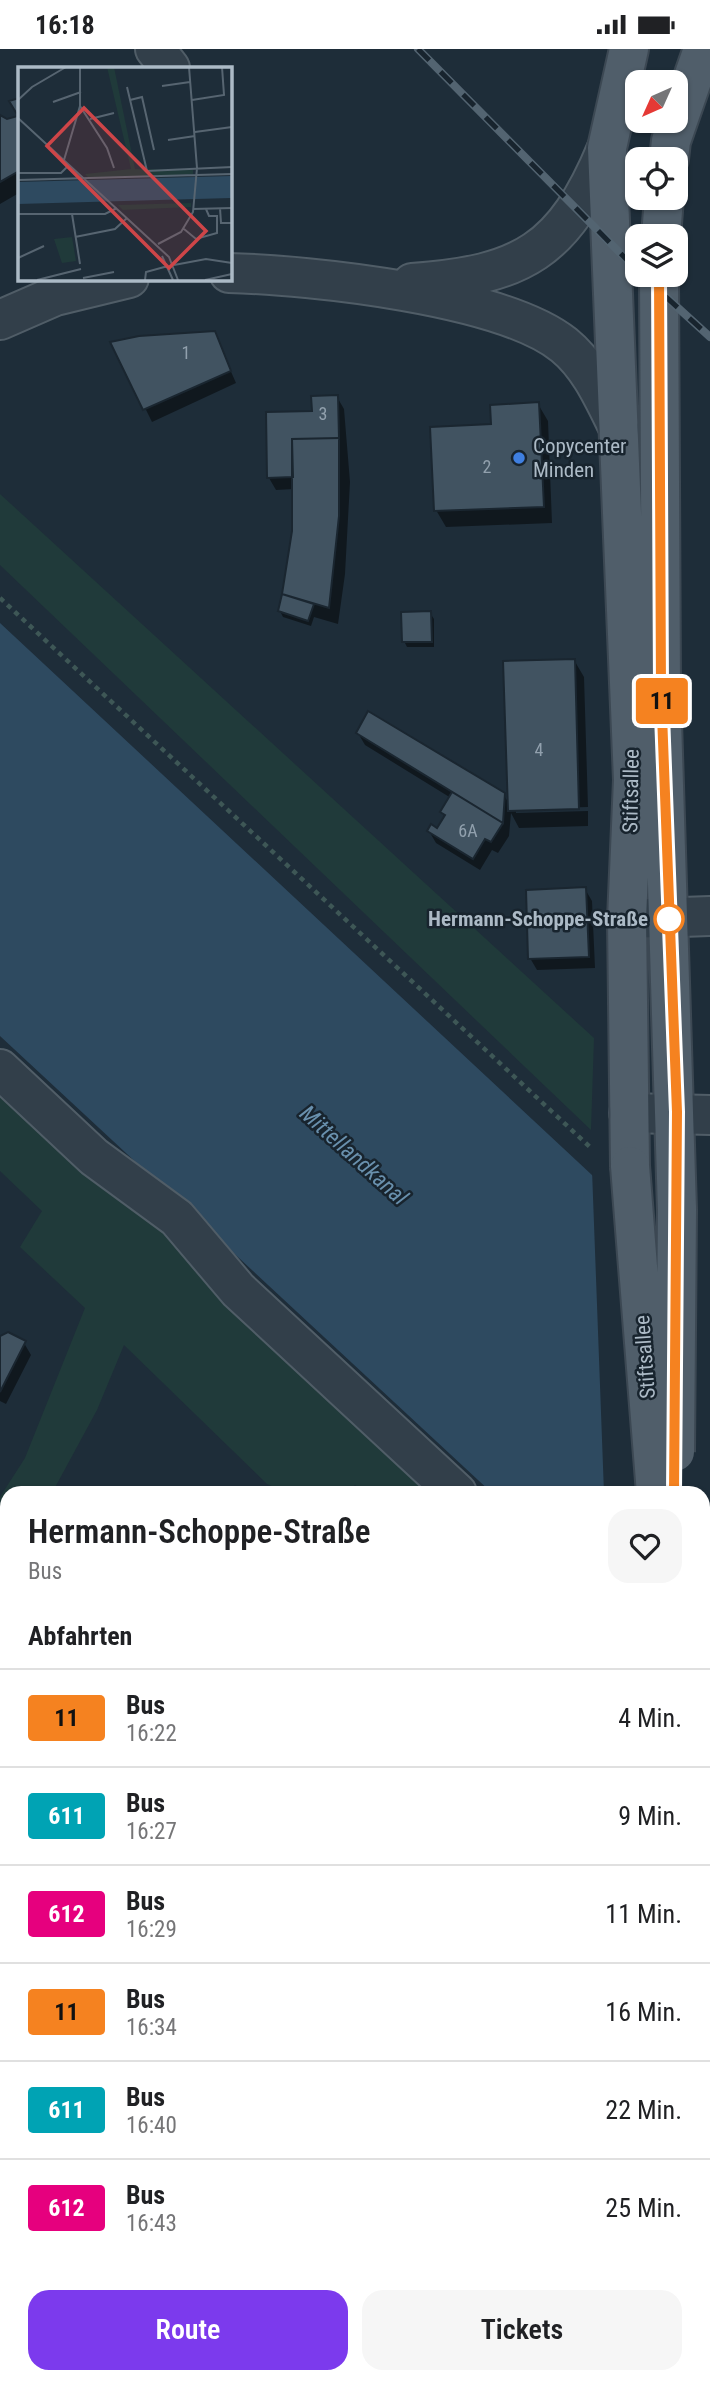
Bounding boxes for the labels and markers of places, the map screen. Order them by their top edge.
place label: Copycenter Minden [533,434,626,482]
marker: Copycenter Minden [511,450,527,466]
marker: Hermann-Schoppe-Straße [654,904,684,934]
place label: Hermann-Schoppe-Straße [428,907,648,931]

